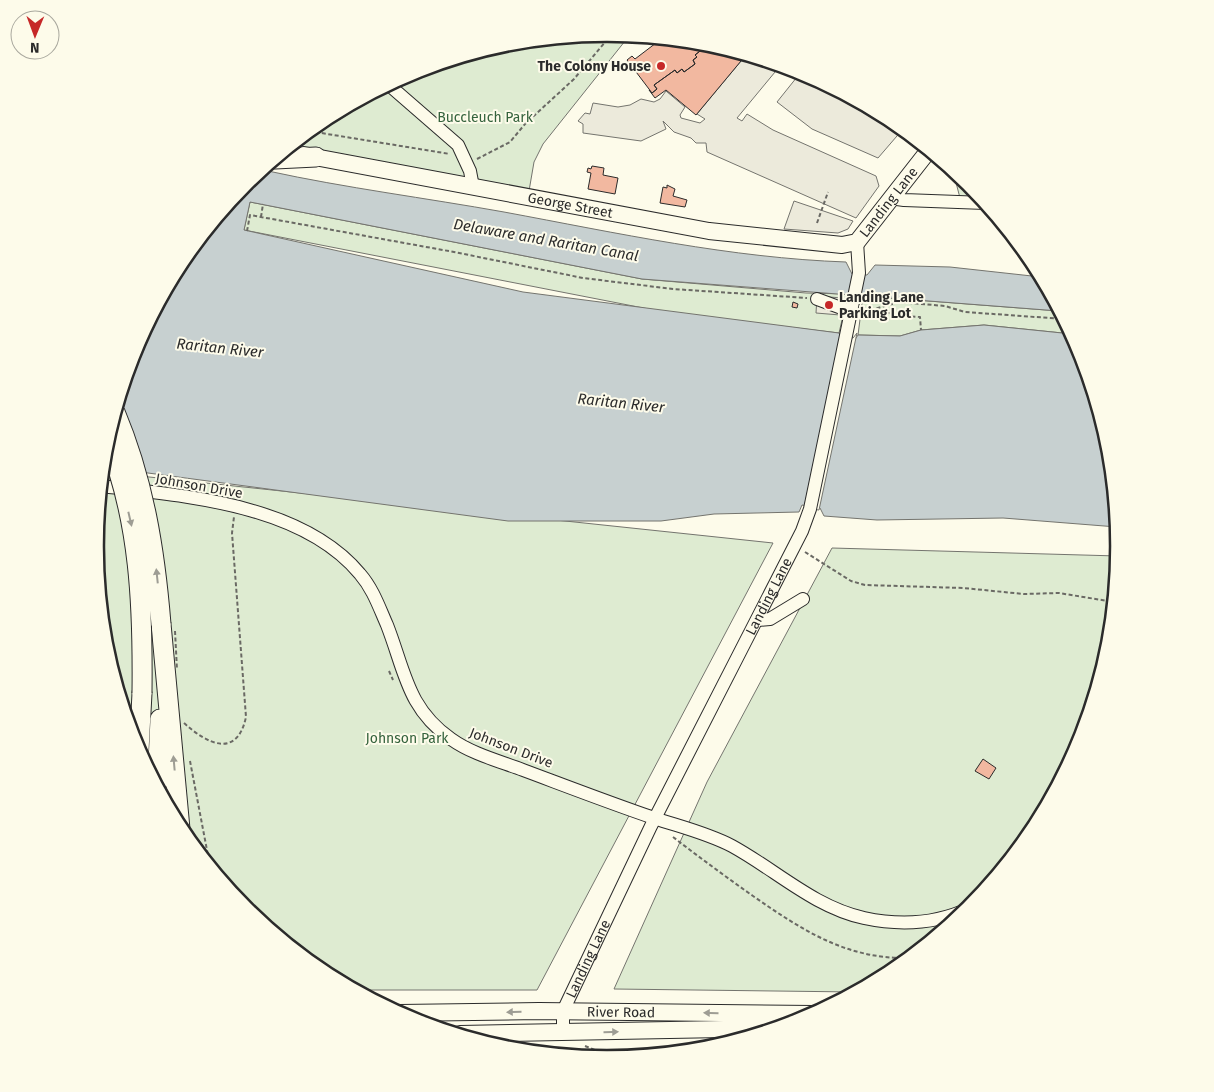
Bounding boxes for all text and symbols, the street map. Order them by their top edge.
north arrow [10,10,60,60]
text: N [30,39,40,56]
place label: The Colony House [538,58,651,75]
marker: The Colony House [655,60,667,72]
park label: Buccleuch Park [437,109,534,126]
street label: Landing Lane [856,163,921,240]
street label: George Street [526,189,615,221]
water label: Delaware and Raritan Canal [452,215,640,265]
place label: Landing Lane Parking Lot [839,289,924,322]
marker: Landing Lane Parking Lot [823,299,835,311]
water label: Raritan River [176,334,266,362]
water label: Raritan River [577,389,667,417]
street label: Johnson Drive [154,470,244,502]
one-way arrow [126,512,134,527]
street label: Landing Lane [742,555,795,638]
one-way arrow [153,567,161,583]
street label: Johnson Drive [467,724,555,772]
park label: Johnson Park [365,730,449,747]
one-way arrow [170,755,178,771]
street label: Landing Lane [562,917,614,1000]
street label: River Road [587,1003,655,1021]
one-way arrow [506,1008,522,1016]
one-way arrow [703,1009,719,1017]
one-way arrow [604,1028,620,1036]

